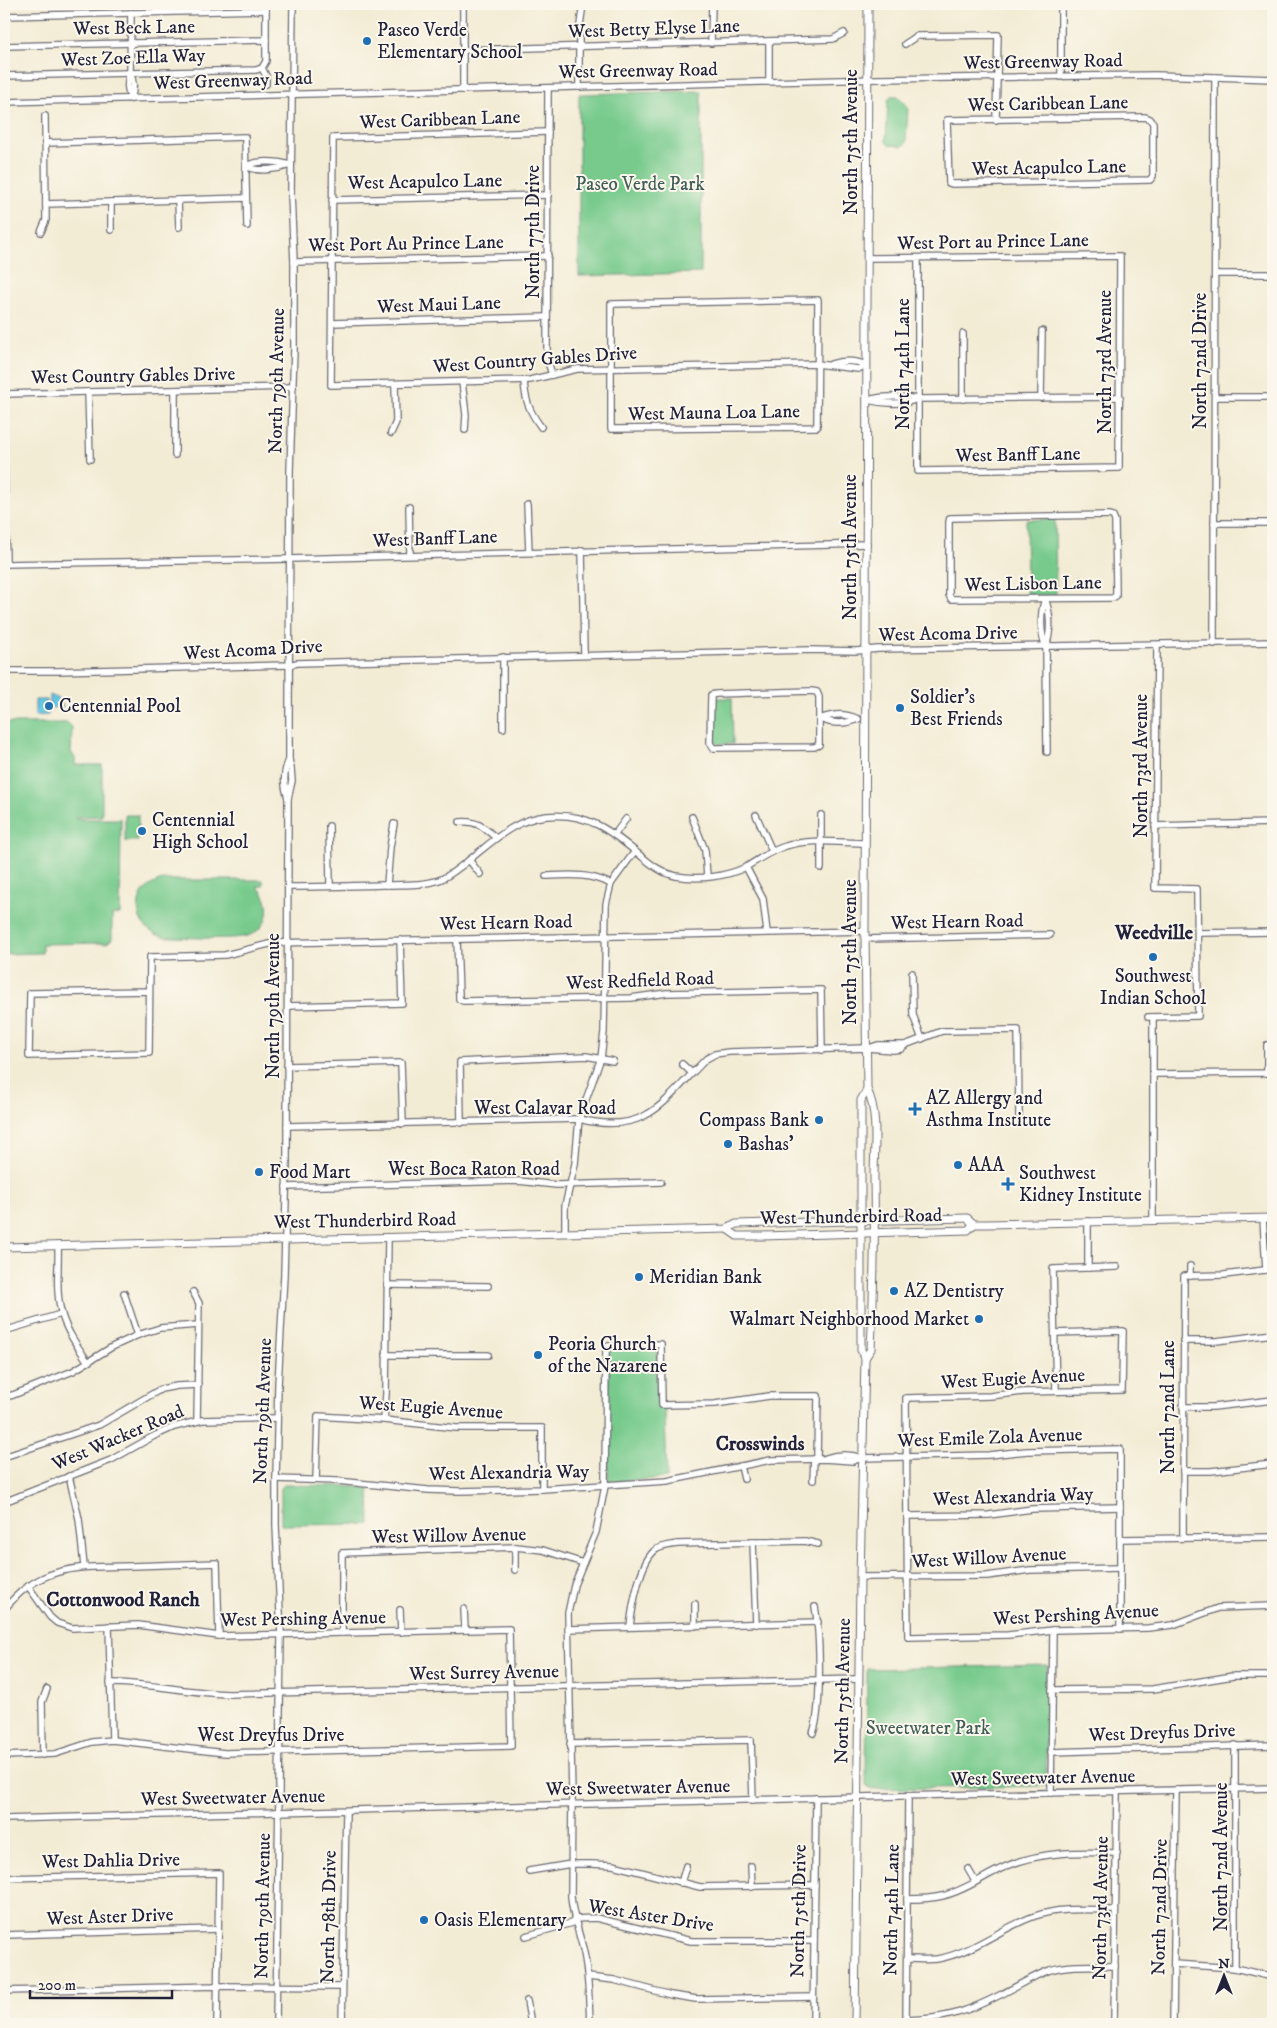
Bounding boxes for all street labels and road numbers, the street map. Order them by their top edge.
street label: West Beck Lane [72,15,195,41]
street label: West Betty Elyse Lane [567,15,740,44]
street label: West Zoe Ella Way [59,44,207,72]
street label: West Greenway Road [962,49,1123,75]
street label: West Greenway Road [557,58,718,84]
street label: West Greenway Road [152,67,314,95]
street label: North 75th Avenue [840,69,863,215]
street label: West Caribbean Lane [966,91,1129,117]
street label: West Caribbean Lane [358,106,521,134]
street label: West Acapulco Lane [971,155,1127,181]
street label: North 77th Drive [522,165,545,299]
street label: West Acapulco Lane [347,169,503,195]
street label: West Port au Prince Lane [896,229,1089,255]
street label: West Port Au Prince Lane [307,231,504,257]
street label: North 73rd Avenue [1094,290,1117,434]
street label: West Maui Lane [376,291,501,319]
street label: North 72nd Drive [1189,293,1212,429]
street label: North 74th Lane [892,298,915,430]
street label: North 79th Avenue [264,308,290,454]
street label: West Country Gables Drive [431,341,638,379]
street label: West Country Gables Drive [30,363,236,389]
street label: West Mauna Loa Lane [627,400,800,426]
street label: West Banff Lane [954,442,1081,468]
street label: North 75th Avenue [839,474,862,620]
street label: West Banff Lane [371,525,498,553]
street label: West Lisbon Lane [963,571,1102,597]
street label: West Acoma Drive [877,621,1018,647]
street label: West Acoma Drive [182,635,323,665]
street label: North 73rd Avenue [1130,694,1153,838]
street label: North 75th Avenue [839,879,862,1025]
street label: West Hearn Road [889,909,1024,935]
street label: West Hearn Road [438,910,573,936]
street label: North 79th Avenue [262,933,285,1079]
street label: West Redfield Road [565,967,715,995]
street label: West Calavar Road [473,1097,617,1120]
street label: West Boca Raton Road [387,1158,560,1181]
street label: West Thunderbird Road [759,1204,943,1230]
street label: West Thunderbird Road [273,1208,457,1234]
street label: North 79th Avenue [249,1338,277,1484]
street label: North 72nd Lane [1157,1340,1180,1474]
street label: West Eugie Avenue [939,1364,1086,1394]
street label: West Eugie Avenue [357,1391,504,1425]
street label: West Wacker Road [48,1400,188,1477]
street label: West Emile Zola Avenue [896,1423,1083,1453]
street label: West Alexandria Way [428,1460,590,1486]
street label: West Alexandria Way [931,1483,1095,1511]
street label: West Willow Avenue [370,1523,527,1549]
street label: West Willow Avenue [910,1542,1067,1574]
street label: West Pershing Avenue [992,1599,1160,1631]
street label: West Pershing Avenue [219,1606,386,1632]
street label: North 75th Avenue [830,1618,856,1764]
street label: West Surrey Avenue [408,1660,559,1686]
street label: West Dreyfus Drive [1087,1719,1236,1747]
street label: West Dreyfus Drive [197,1724,345,1747]
street label: West Sweetwater Avenue [949,1765,1136,1791]
street label: West Sweetwater Avenue [544,1775,731,1801]
street label: North 72nd Avenue [1210,1782,1233,1932]
street label: West Sweetwater Avenue [139,1785,326,1811]
street label: North 79th Avenue [250,1833,276,1979]
street label: North 73rd Avenue [1088,1836,1114,1980]
street label: North 72nd Drive [1147,1838,1173,1976]
street label: North 75th Drive [786,1844,812,1978]
street label: North 74th Lane [879,1844,905,1976]
street label: West Dahlia Drive [41,1848,180,1874]
street label: North 78th Drive [316,1850,342,1984]
street label: West Aster Drive [586,1895,716,1937]
street label: West Aster Drive [45,1903,174,1931]

